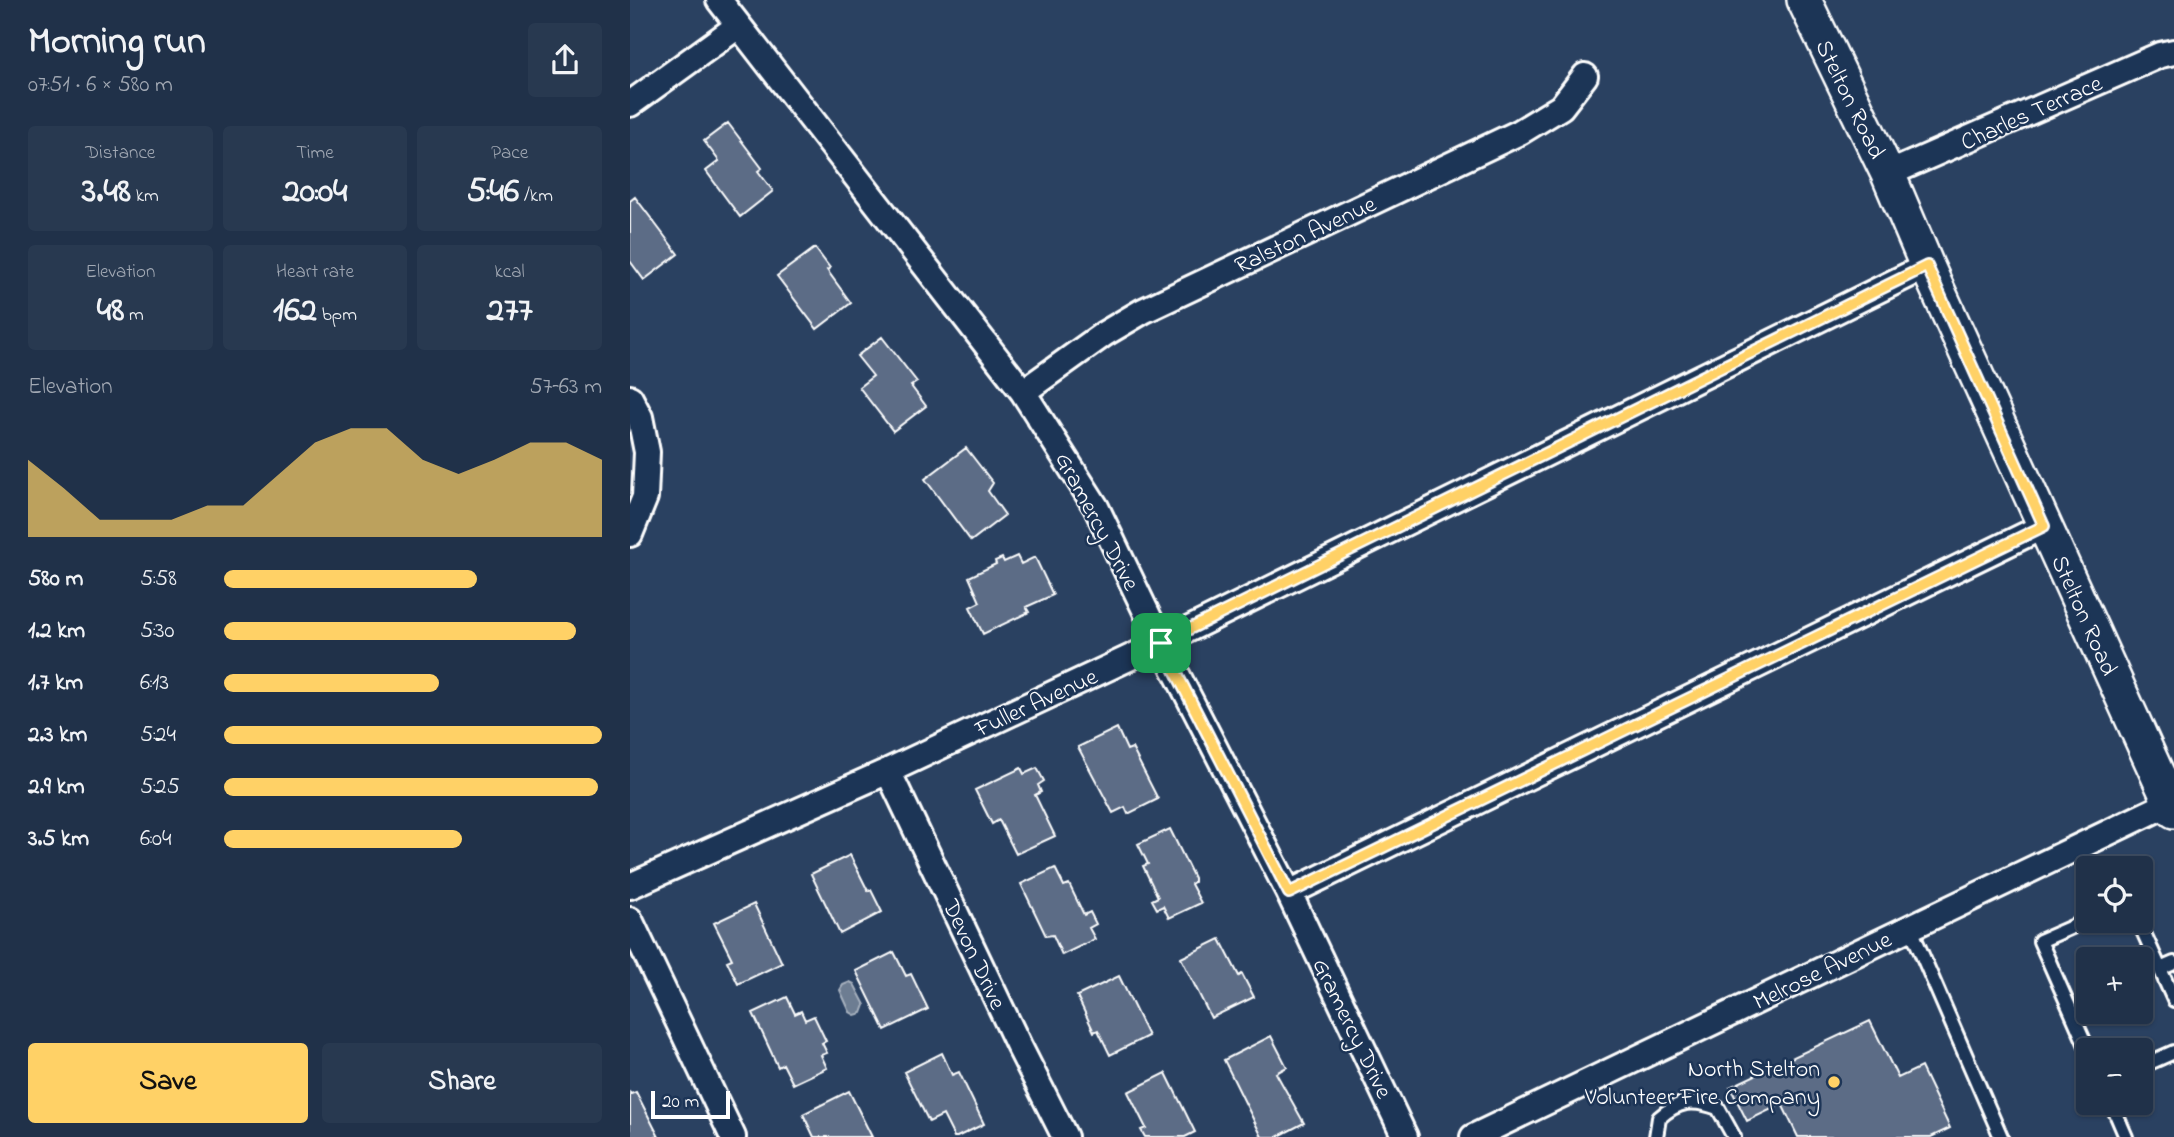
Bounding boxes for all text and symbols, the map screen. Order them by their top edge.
text: Morning run [28,15,206,71]
button: share [528,23,602,97]
street label: Stelton Road [1805,35,1893,166]
street label: Charles Terrace [1956,67,2109,161]
text: 07:51 · 6 × 580 m [28,69,173,102]
text: Distance [85,140,155,167]
text: Time [296,140,334,167]
text: Pace [491,140,528,167]
text: 3.48 [82,167,131,218]
text: 20:04 [282,167,348,218]
text: 5:46 [466,167,519,218]
text: km [131,183,159,210]
text: /km [519,183,553,210]
street label: Ralston Avenue [1229,188,1383,284]
text: Elevation [85,259,155,286]
text: Heart rate [276,259,354,286]
text: kcal [495,259,525,286]
text: 48 [97,286,124,337]
text: 162 [273,286,317,337]
text: 277 [487,286,533,337]
text: m [124,302,144,329]
text: bpm [317,302,357,329]
text: Elevation [28,371,113,404]
text: 57–63 m [530,371,602,404]
street label: Gramercy Drive [1044,447,1147,598]
street label: Stelton Road [2041,550,2125,682]
text: 580 m [28,563,83,596]
text: 5:58 [140,563,177,596]
pin [1131,613,1191,673]
text: 1.2 km [28,615,85,648]
text: 5:30 [140,615,175,648]
icon: arrive [1142,624,1180,662]
street label: Fuller Avenue [969,661,1104,748]
text: 1.7 km [28,667,83,700]
text: 6:13 [140,667,169,700]
text: 2.3 km [28,719,87,752]
text: 5:24 [140,719,176,752]
text: 2.9 km [28,771,85,804]
text: 5:25 [140,771,180,804]
text: 3.5 km [28,823,89,856]
text: 6:04 [140,823,172,856]
map controls [2076,856,2153,1115]
button: locate [2076,856,2153,933]
street label: Devon Drive [932,893,1014,1016]
street label: Melrose Avenue [1748,924,1898,1021]
button: + [2076,947,2153,1024]
street label: Gramercy Drive [1301,953,1400,1106]
button: − [2076,1038,2153,1115]
button: Save [28,1043,308,1123]
button: Share [322,1043,602,1123]
place label: North Stelton Volunteer Fire Company [1584,1053,1820,1117]
marker: North Stelton Volunteer Fire Company [1826,1074,1842,1090]
scale bar [651,1088,730,1120]
text: 20 m [662,1089,699,1116]

